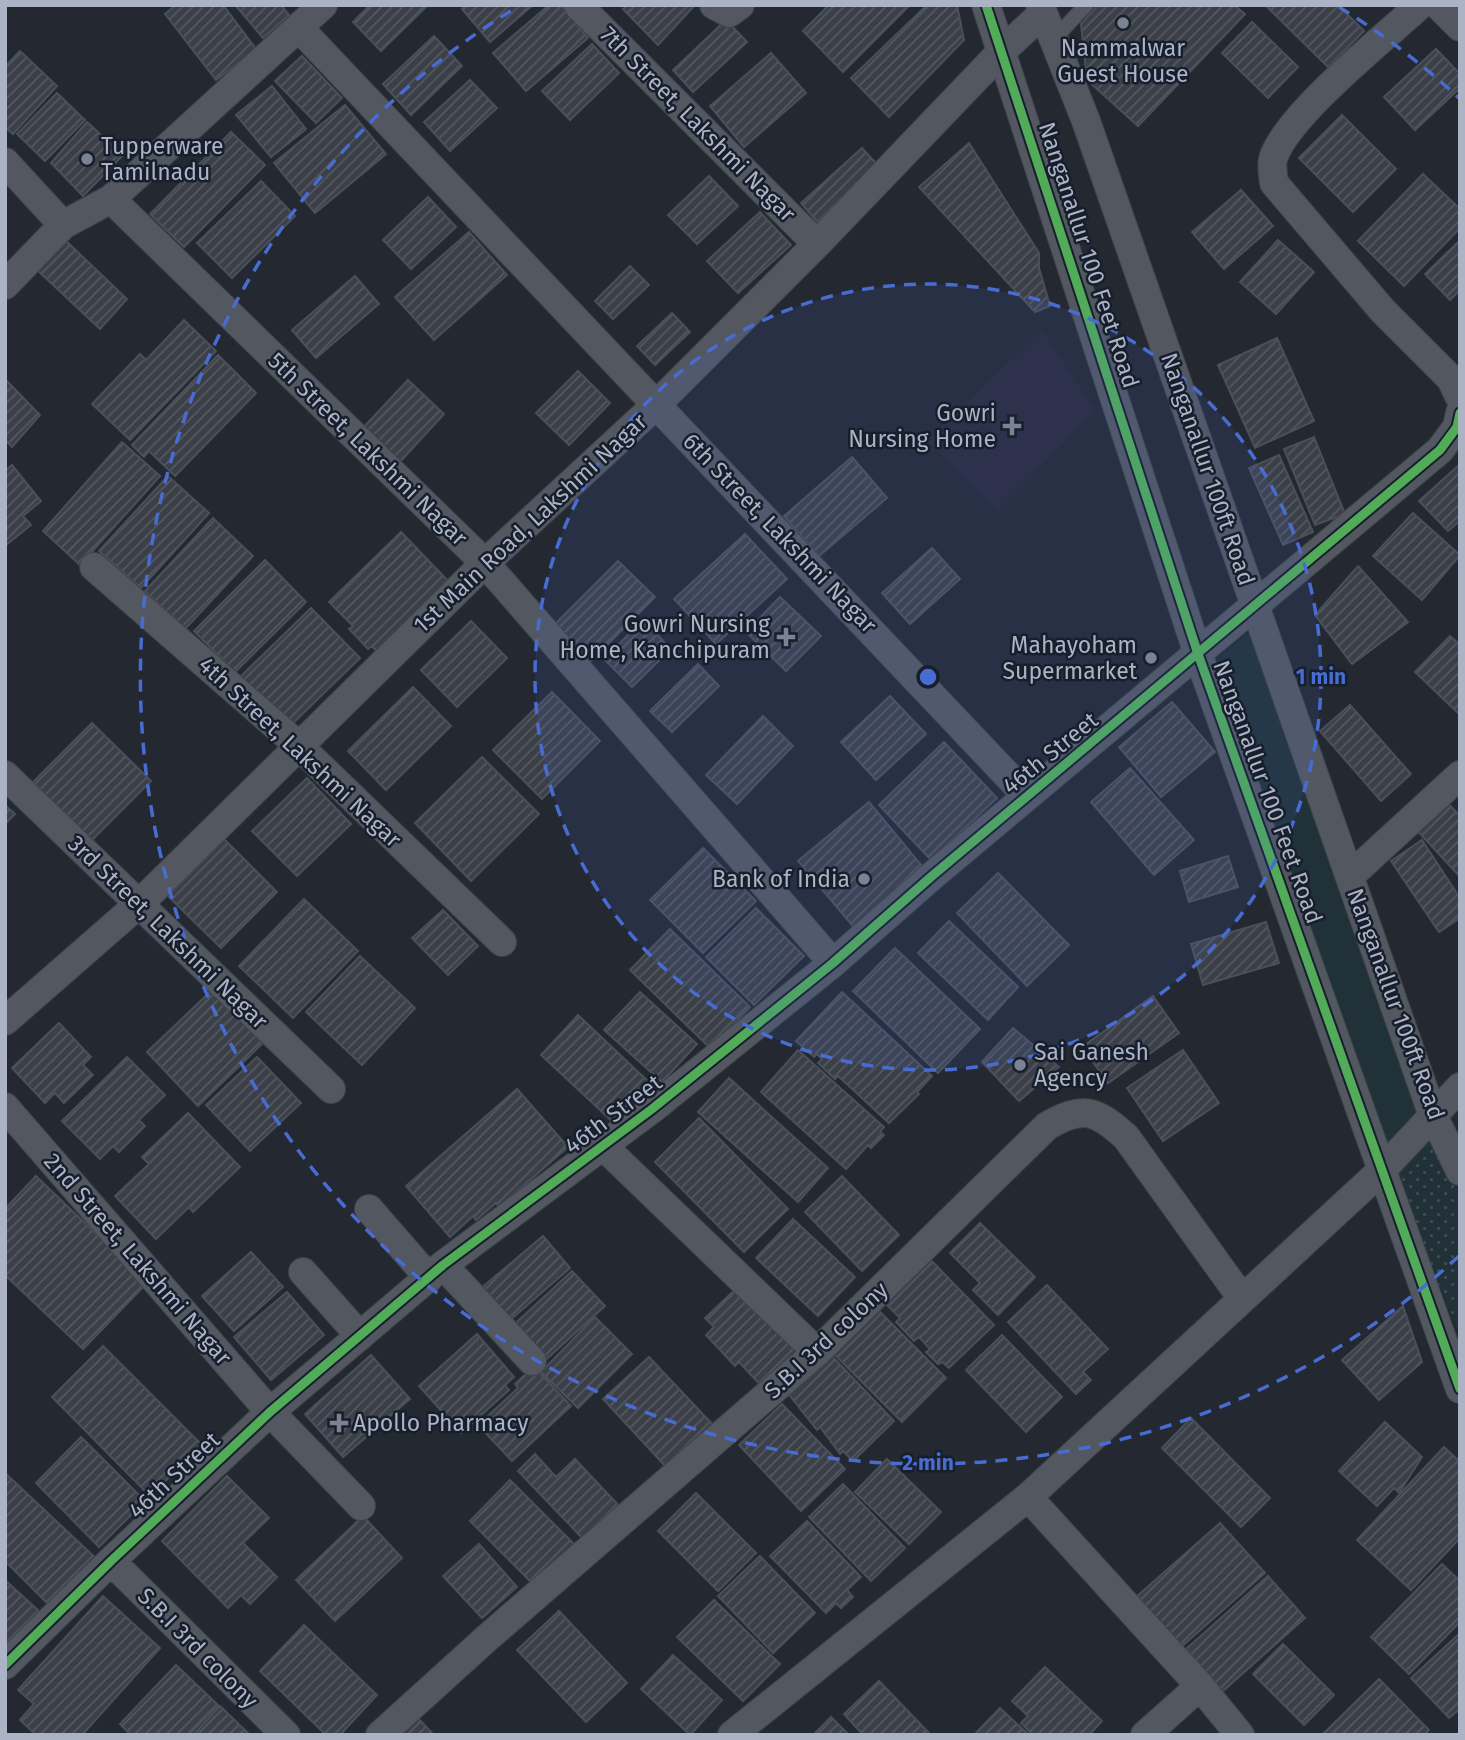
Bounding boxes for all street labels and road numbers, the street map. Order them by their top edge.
street label: 7th Street, Lakshmi Nagar [594,20,802,228]
street label: Nanganallur 100 Feet Road [1033,118,1145,392]
street label: 5th Street, Lakshmi Nagar [263,346,474,552]
street label: Nanganallur 100ft Road [1155,349,1261,589]
street label: 1st Main Road, Lakshmi Nagar [407,407,653,639]
street label: 6th Street, Lakshmi Nagar [677,427,883,639]
street label: 4th Street, Lakshmi Nagar [193,651,407,853]
street label: Nanganallur 100 Feet Road [1207,657,1329,927]
street label: 46th Street [997,706,1104,800]
street label: 3rd Street, Lakshmi Nagar [62,829,274,1035]
street label: Nanganallur 100ft Road [1341,885,1451,1123]
street label: 46th Street [559,1068,668,1160]
street label: 2nd Street, Lakshmi Nagar [38,1147,238,1371]
street label: S.B.I 3rd colony [758,1275,894,1404]
street label: 46th Street [122,1425,226,1524]
street label: S.B.I 3rd colony [132,1582,264,1714]

